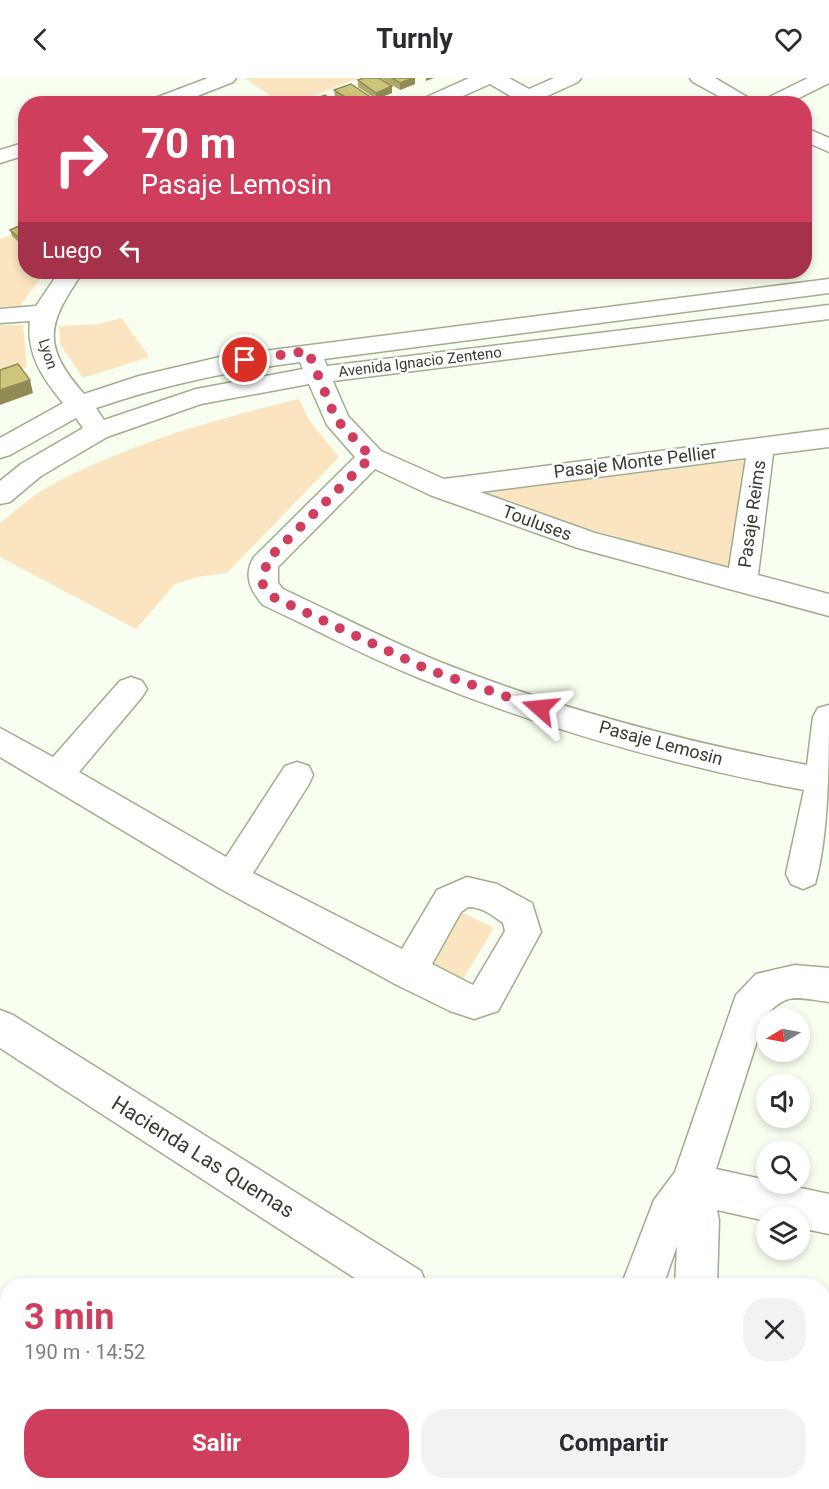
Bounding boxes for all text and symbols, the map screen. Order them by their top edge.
icon: back [24,23,57,56]
text: Turnly [376,23,453,55]
icon: heart [772,23,805,56]
text: 70 m [141,119,236,168]
icon: right [42,120,120,198]
text: Pasaje Lemosin [141,169,332,201]
icon: left [114,234,147,267]
text: Luego [42,238,102,263]
pin [219,334,270,385]
street label: Lyon [35,337,61,371]
icon: arrive [228,343,261,376]
street label: Avenida Ignacio Zenteno [337,343,503,381]
street label: Pasaje Monte Pellier [552,441,718,482]
street label: Pasaje Reims [734,459,769,569]
street label: Touluses [500,500,575,545]
position arrow [508,676,572,740]
street label: Pasaje Lemosin [597,716,725,769]
north arrow [756,1008,810,1062]
map controls [756,1008,810,1260]
button: sound [756,1074,810,1128]
street label: Hacienda Las Quemas [107,1091,299,1223]
button: search [756,1140,810,1194]
button: layers [756,1206,810,1260]
text: 3 min [24,1296,115,1338]
button: close [743,1298,806,1361]
text: 190 m · 14:52 [24,1340,145,1364]
button: Salir [24,1409,409,1478]
button: Compartir [421,1409,806,1478]

